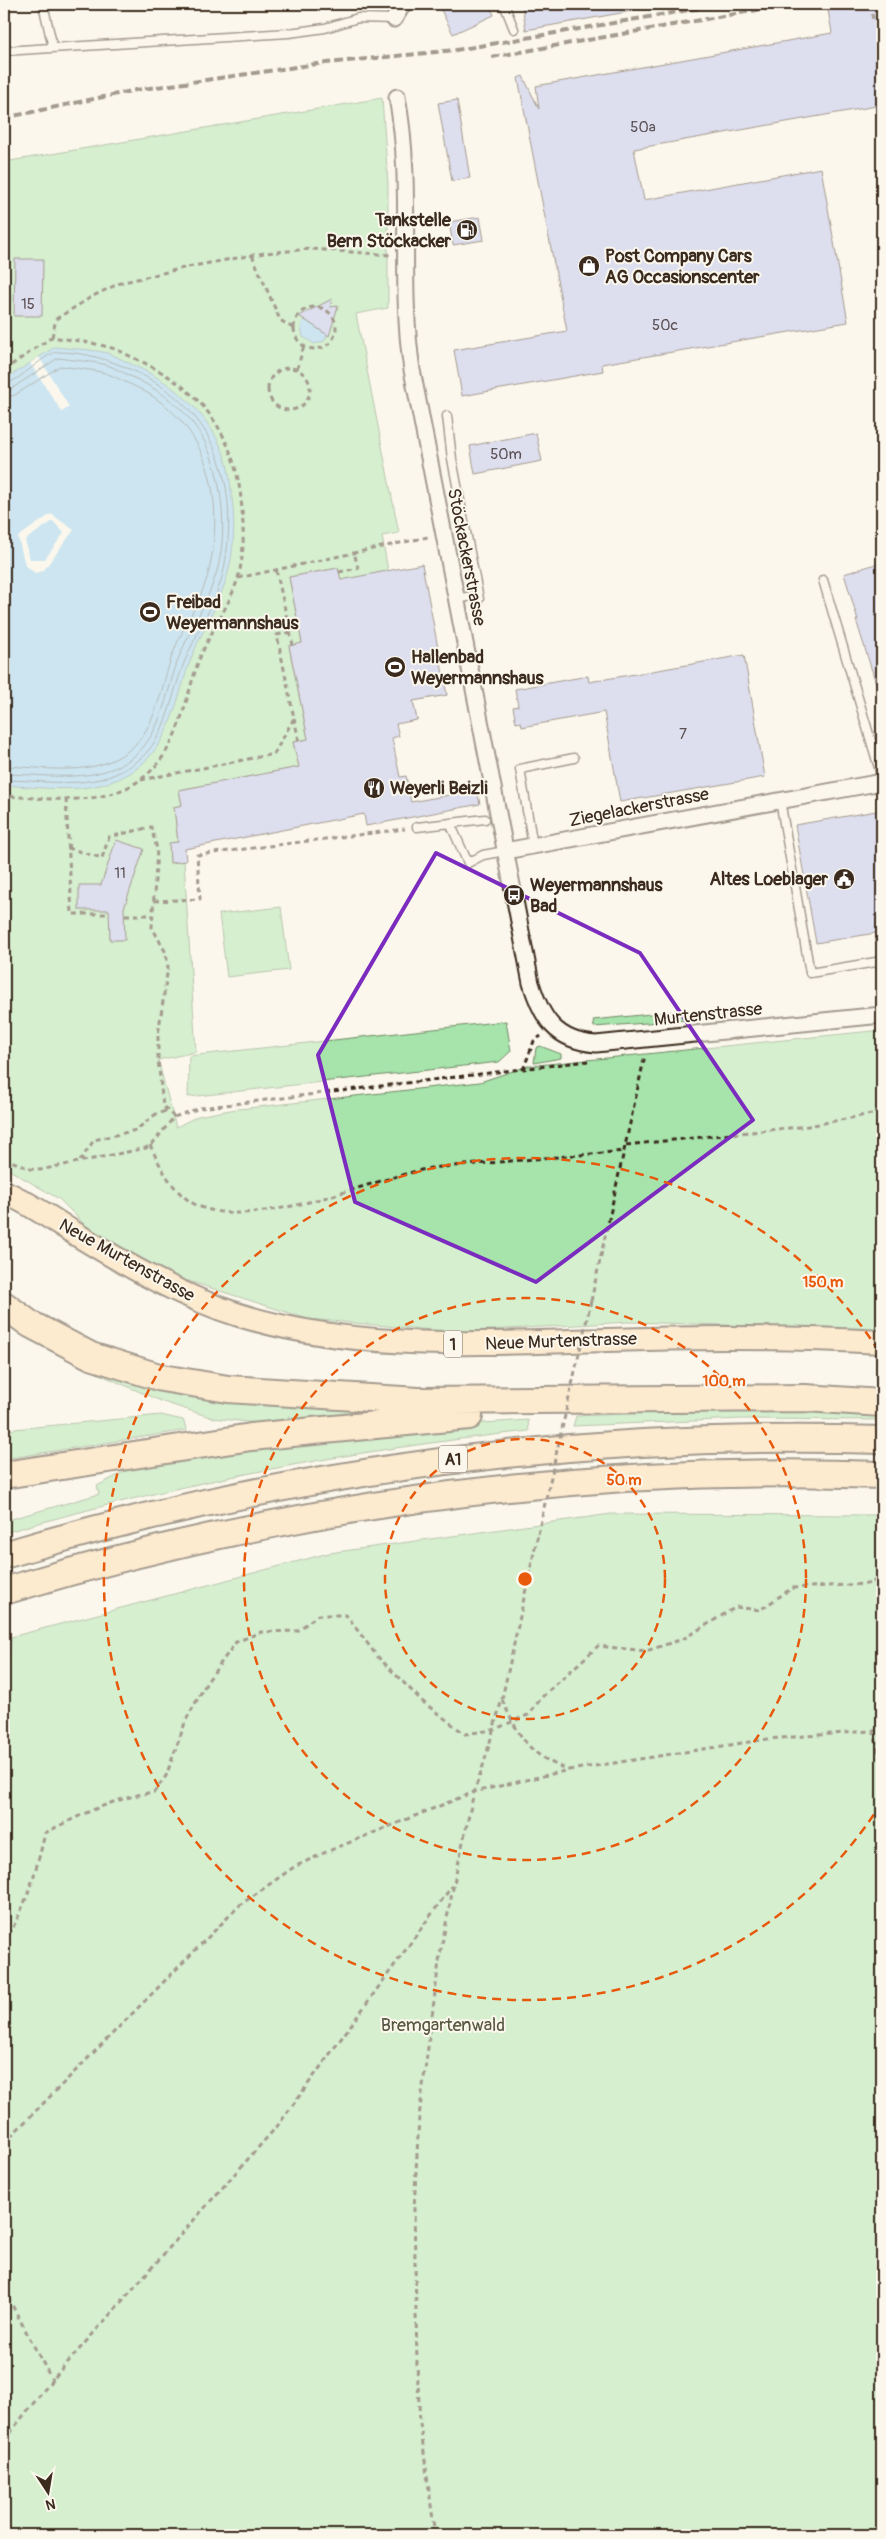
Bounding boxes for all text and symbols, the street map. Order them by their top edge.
house number: 50a [630,118,656,137]
place label: Tankstelle Bern Stöckacker [327,209,452,253]
fuel station icon: Tankstelle Bern Stöckacker [455,218,479,242]
place label: Post Company Cars AG Occasionscenter [605,245,760,289]
shop icon: Post Company Cars AG Occasionscenter [577,254,601,278]
house number: 15 [21,295,35,314]
house number: 50c [652,316,678,335]
house number: 50m [490,445,522,464]
street label: Stöckackerstrasse [442,486,491,628]
place label: Freibad Weyermannshaus [166,591,299,635]
sports icon: Freibad Weyermannshaus [138,600,162,624]
place label: Hallenbad Weyermannshaus [411,646,544,690]
sports icon: Hallenbad Weyermannshaus [383,655,407,679]
house number: 7 [679,725,687,744]
restaurant icon: Weyerli Beizli [362,776,386,800]
place label: Weyerli Beizli [390,777,488,800]
street label: Ziegelackerstrasse [567,783,711,832]
house number: 11 [114,864,126,883]
public building icon: Altes Loeblager [832,867,856,891]
place label: Altes Loeblager [709,868,829,891]
place label: Weyermannshaus Bad [530,874,663,918]
bus stop icon: Weyermannshaus Bad [502,883,526,907]
street label: Murtenstrasse [653,997,764,1032]
street label: Neue Murtenstrasse [55,1214,199,1307]
text: 150 m [803,1273,843,1292]
street label: Neue Murtenstrasse [485,1327,637,1356]
road number: 1 [444,1330,462,1358]
text: 100 m [703,1372,745,1391]
road number: A1 [439,1446,467,1472]
text: 50 m [607,1471,641,1490]
centre of rings [516,1570,534,1588]
park label: Bremgartenwald [381,2014,505,2037]
north arrow [22,2466,72,2516]
text: N [44,2495,57,2514]

